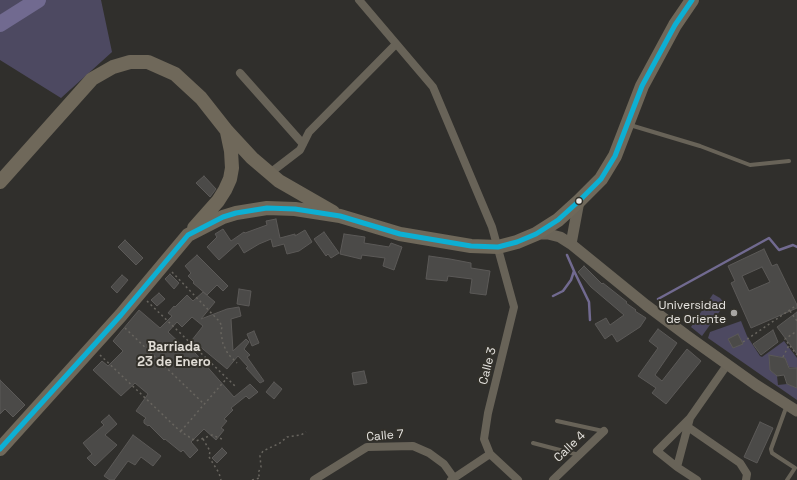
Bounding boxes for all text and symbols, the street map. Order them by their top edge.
unlabelled marker [574,196,584,206]
place label: Universidad de Oriente [659,299,726,327]
marker: Universidad de Oriente [729,308,739,318]
district label: Barriada 23 de Enero [137,339,211,370]
street label: Calle 3 [476,346,500,386]
street label: Calle 7 [366,427,404,445]
street label: Calle 4 [551,429,589,465]

